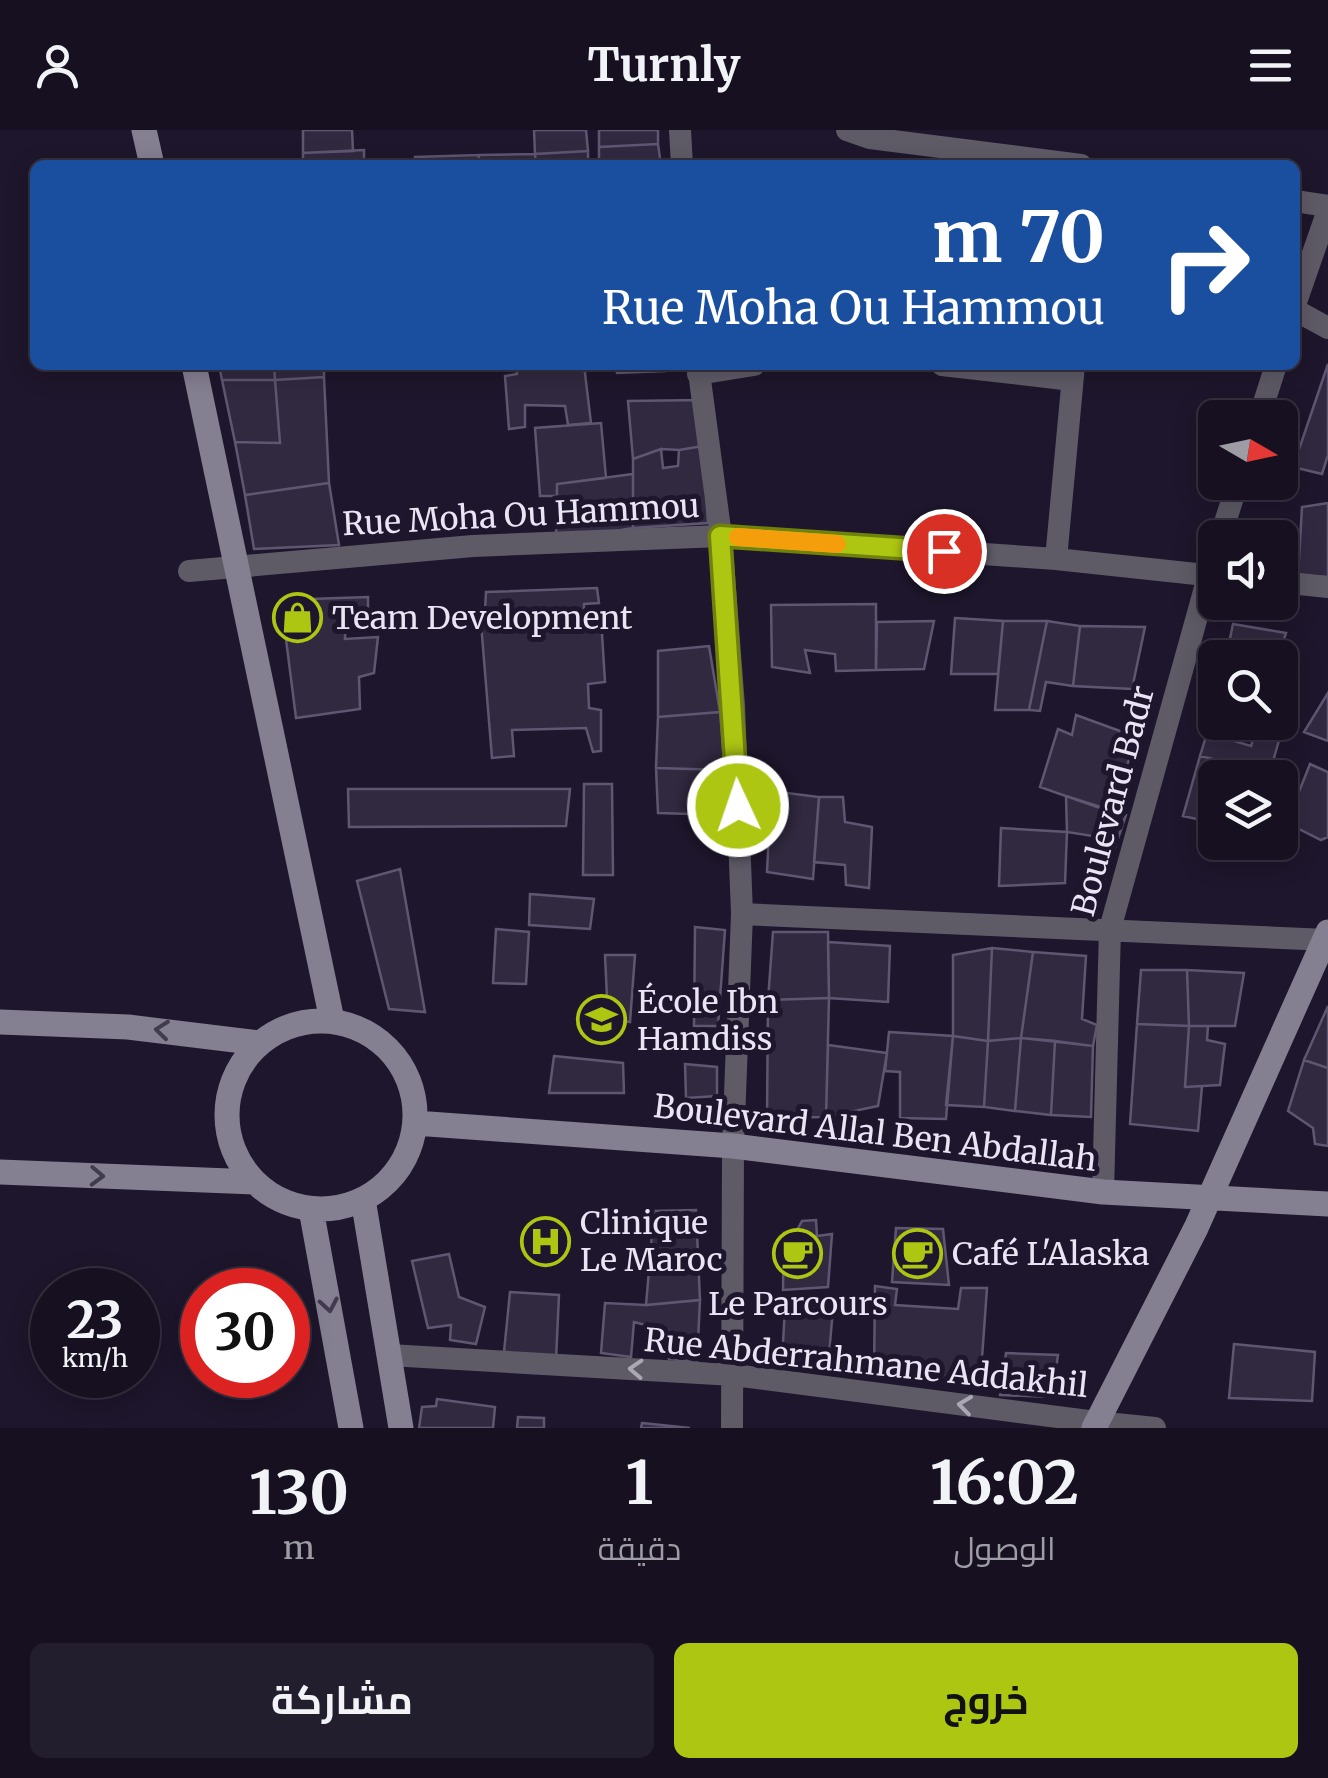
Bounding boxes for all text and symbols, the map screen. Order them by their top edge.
text: Turnly [587,37,741,93]
icon: person [30,38,85,93]
icon: menu [1243,38,1298,93]
text: 70 m [932,193,1105,281]
icon: right [1140,200,1270,330]
text: Rue Moha Ou Hammou [602,280,1105,336]
north arrow [1198,400,1298,500]
map controls [1198,400,1298,860]
street label: Rue Moha Ou Hammou [341,486,701,544]
pin [902,509,987,594]
button: sound [1198,520,1298,620]
icon: arrive [917,524,972,579]
shop icon: Team Development [271,592,323,644]
place label: Team Development [332,598,633,638]
button: search [1198,640,1298,740]
street label: Boulevard Badr [1063,682,1163,920]
position arrow [686,754,790,858]
button: layers [1198,760,1298,860]
place label: École Ibn Hamdiss [637,982,778,1059]
school or university icon: École Ibn Hamdiss [576,994,628,1046]
one-way arrow [154,1020,170,1042]
street label: Boulevard Allal Ben Abdallah [651,1086,1099,1180]
one-way arrow [90,1166,106,1187]
place label: Clinique Le Maroc [580,1203,723,1280]
hospital icon: Clinique Le Maroc [519,1215,571,1267]
cafe icon: Le Parcours [772,1228,824,1280]
cafe icon: Café L'Alaska [891,1228,943,1280]
place label: Café L'Alaska [952,1234,1149,1274]
speed limit sign: 30 [180,1268,310,1398]
place label: Le Parcours [708,1284,888,1324]
text: 23 [67,1289,123,1352]
one-way arrow [318,1297,339,1313]
street label: Rue Abderrahmane Addakhil [642,1320,1090,1406]
text: km/h [62,1342,128,1374]
one-way arrow [628,1359,644,1380]
one-way arrow [957,1395,973,1416]
text: 1 [626,1445,653,1520]
text: 16:02 [930,1445,1079,1520]
text: 130 [249,1455,349,1530]
text: m [283,1528,315,1568]
text: دقيقة [598,1529,681,1569]
text: الوصول [954,1529,1056,1569]
button: مشاركة [30,1643,654,1758]
button: خروج [674,1643,1298,1758]

